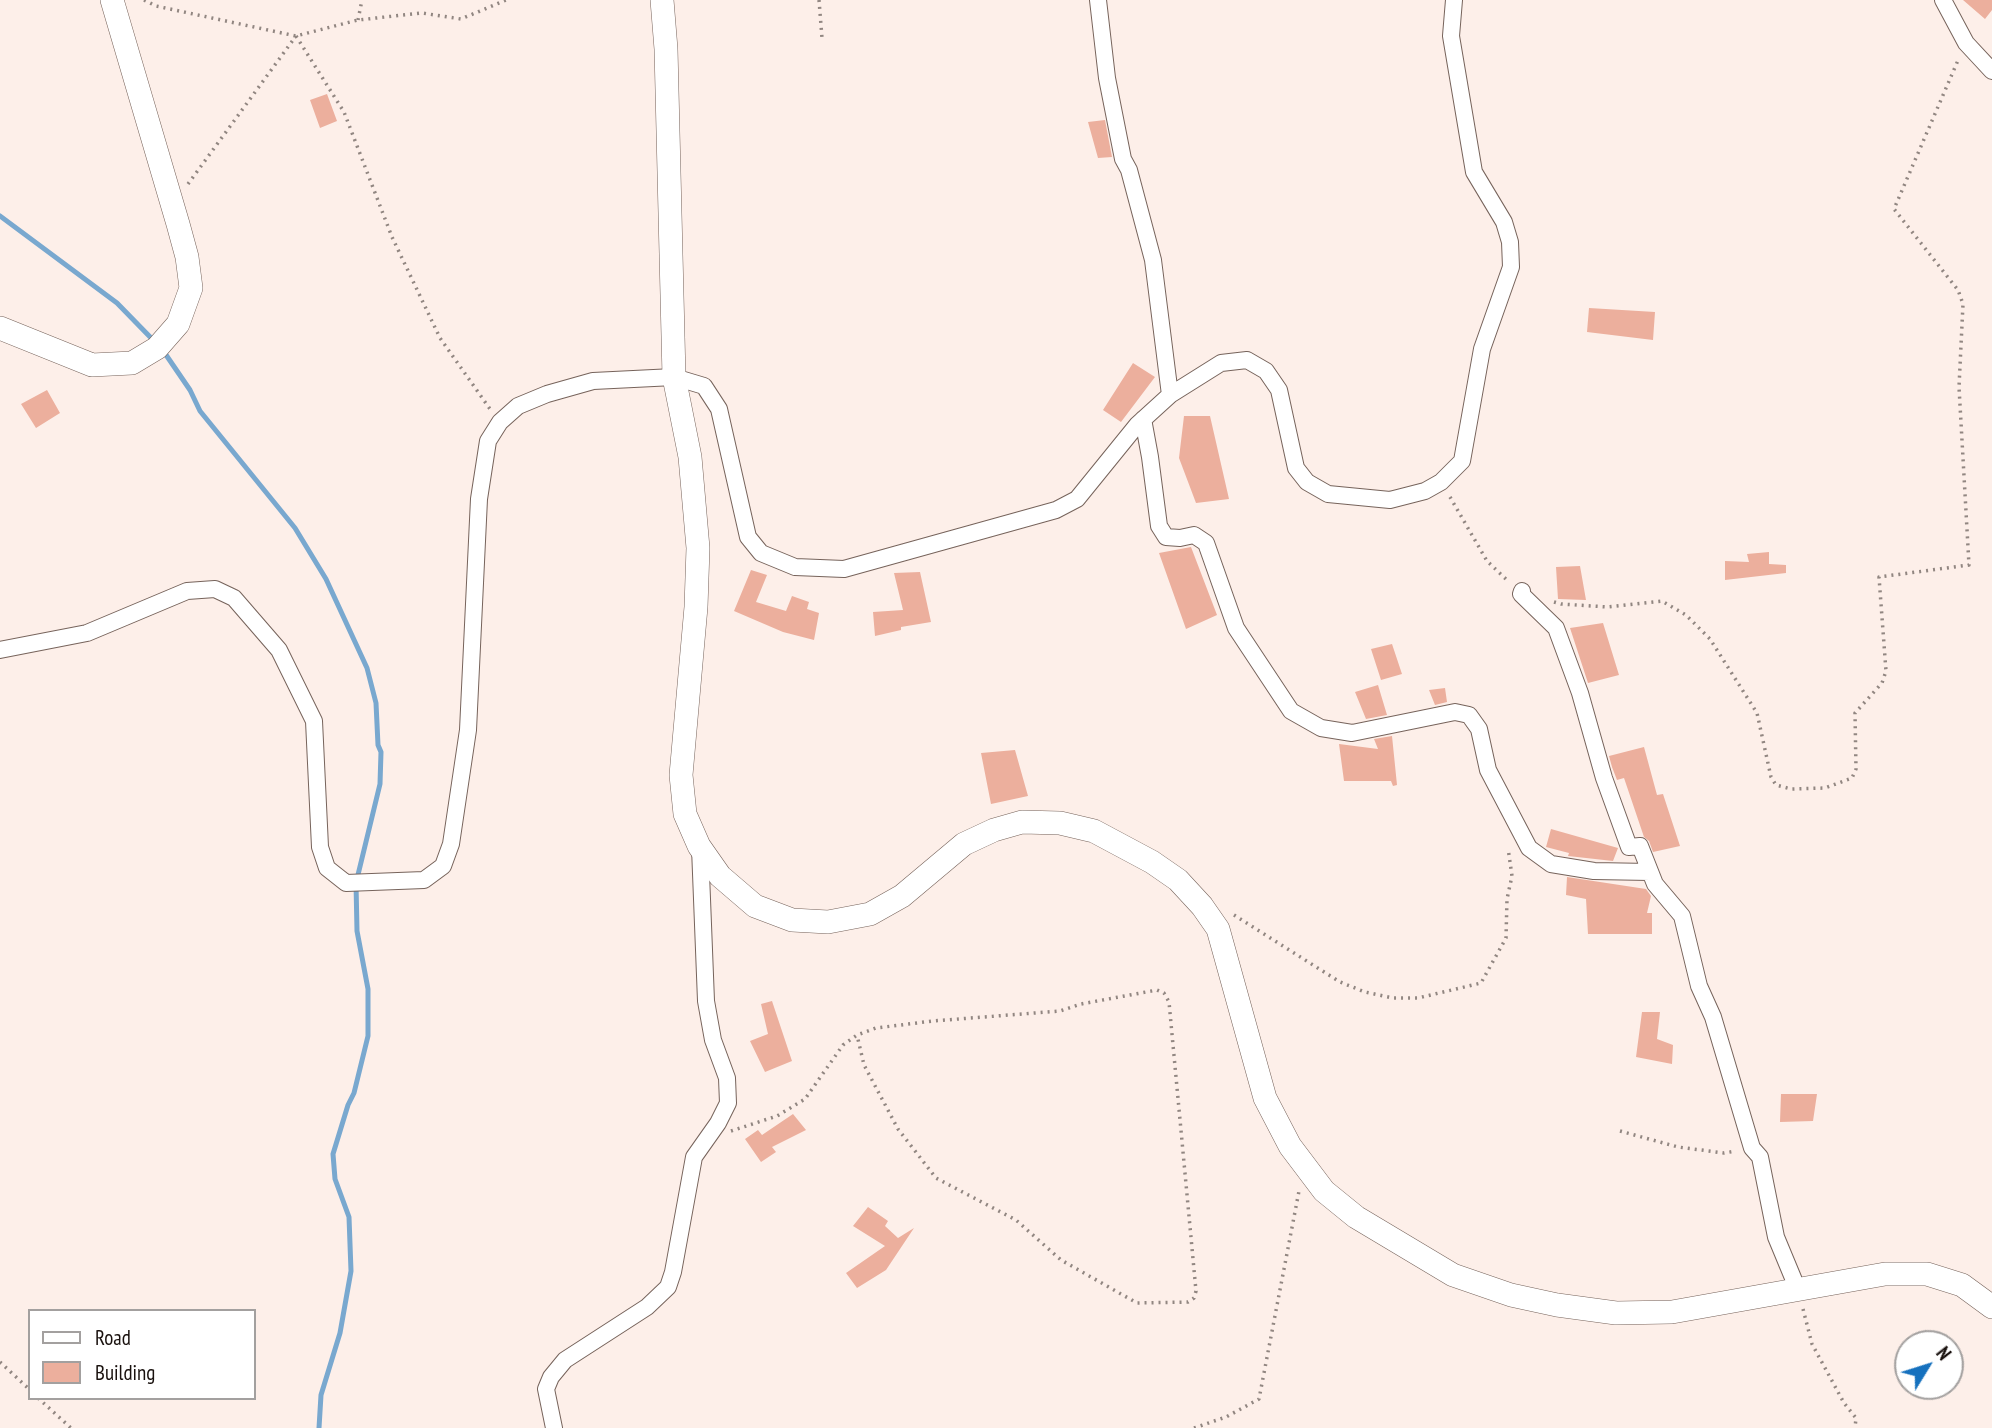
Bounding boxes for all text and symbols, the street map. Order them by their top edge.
legend [28,1309,256,1400]
text: Road [95,1324,131,1351]
north arrow [1894,1330,1964,1400]
text: N [1931,1342,1957,1365]
text: Building [95,1359,155,1386]

